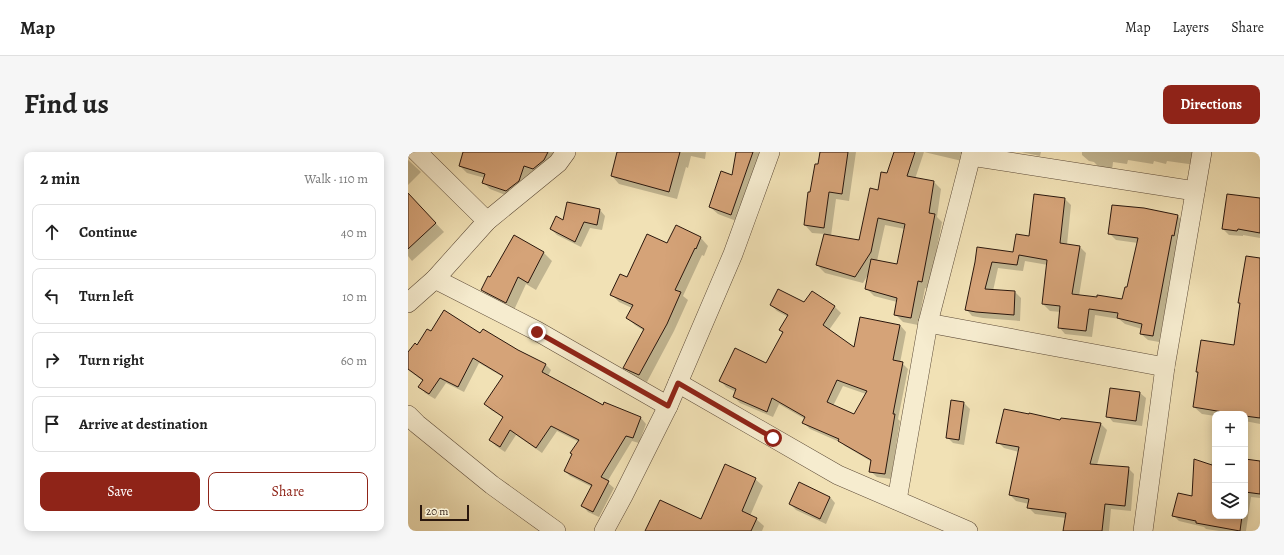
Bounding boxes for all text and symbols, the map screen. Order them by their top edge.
text: Map [20,15,55,41]
text: Map [1125,18,1151,37]
text: Layers [1173,18,1209,37]
text: Share [1231,18,1264,37]
text: Find us [24,85,109,123]
button: Directions [1163,85,1260,124]
text: 2 min [40,167,80,190]
text: Walk · 110 m [304,170,368,187]
icon: ahead [41,221,63,243]
text: Continue [79,222,137,242]
text: 40 m [341,224,367,241]
icon: left [41,285,63,307]
text: Turn left [79,286,134,306]
text: 10 m [342,288,367,305]
route end [528,323,546,341]
icon: right [41,349,63,371]
text: Turn right [79,350,144,370]
text: 60 m [341,352,367,369]
map controls [1212,411,1248,519]
button: + [1212,411,1248,447]
icon: arrive [41,413,63,435]
text: Arrive at destination [79,414,208,434]
route start [764,429,782,447]
button: − [1212,447,1248,483]
button: Save [40,472,200,511]
button: Share [208,472,368,511]
button: layers [1212,483,1248,519]
scale bar [420,503,469,522]
text: 20 m [426,504,448,519]

